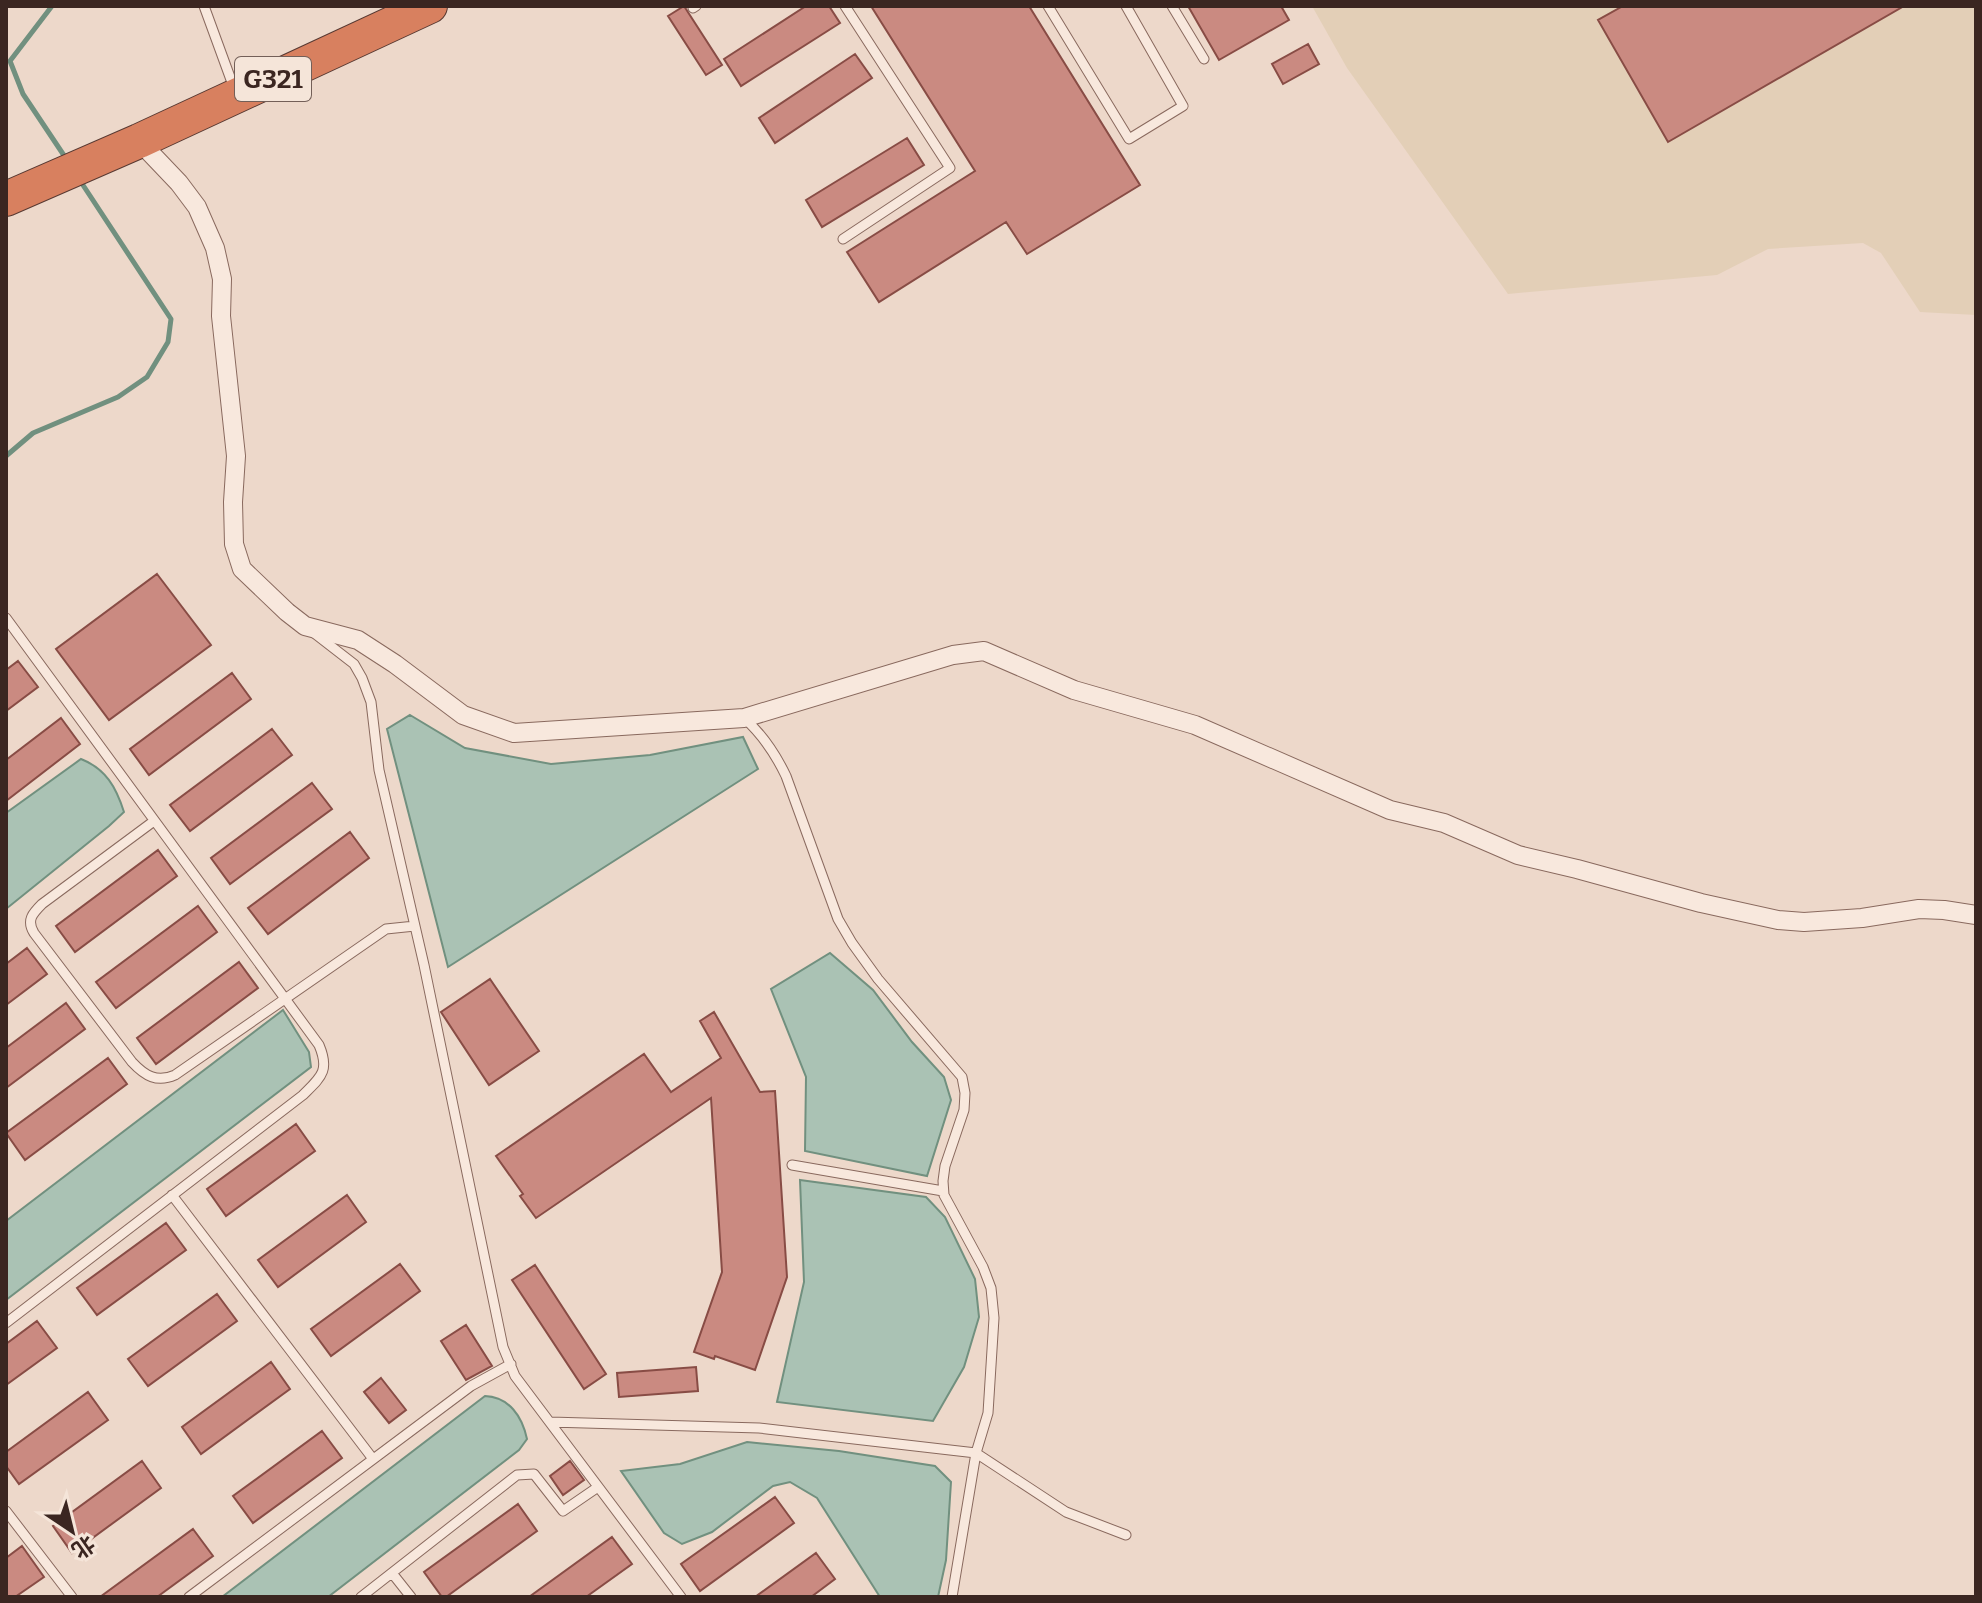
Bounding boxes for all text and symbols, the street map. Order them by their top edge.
road number: G321 [235,57,311,101]
north arrow [32,1491,112,1571]
text: 北 [66,1530,100,1564]

